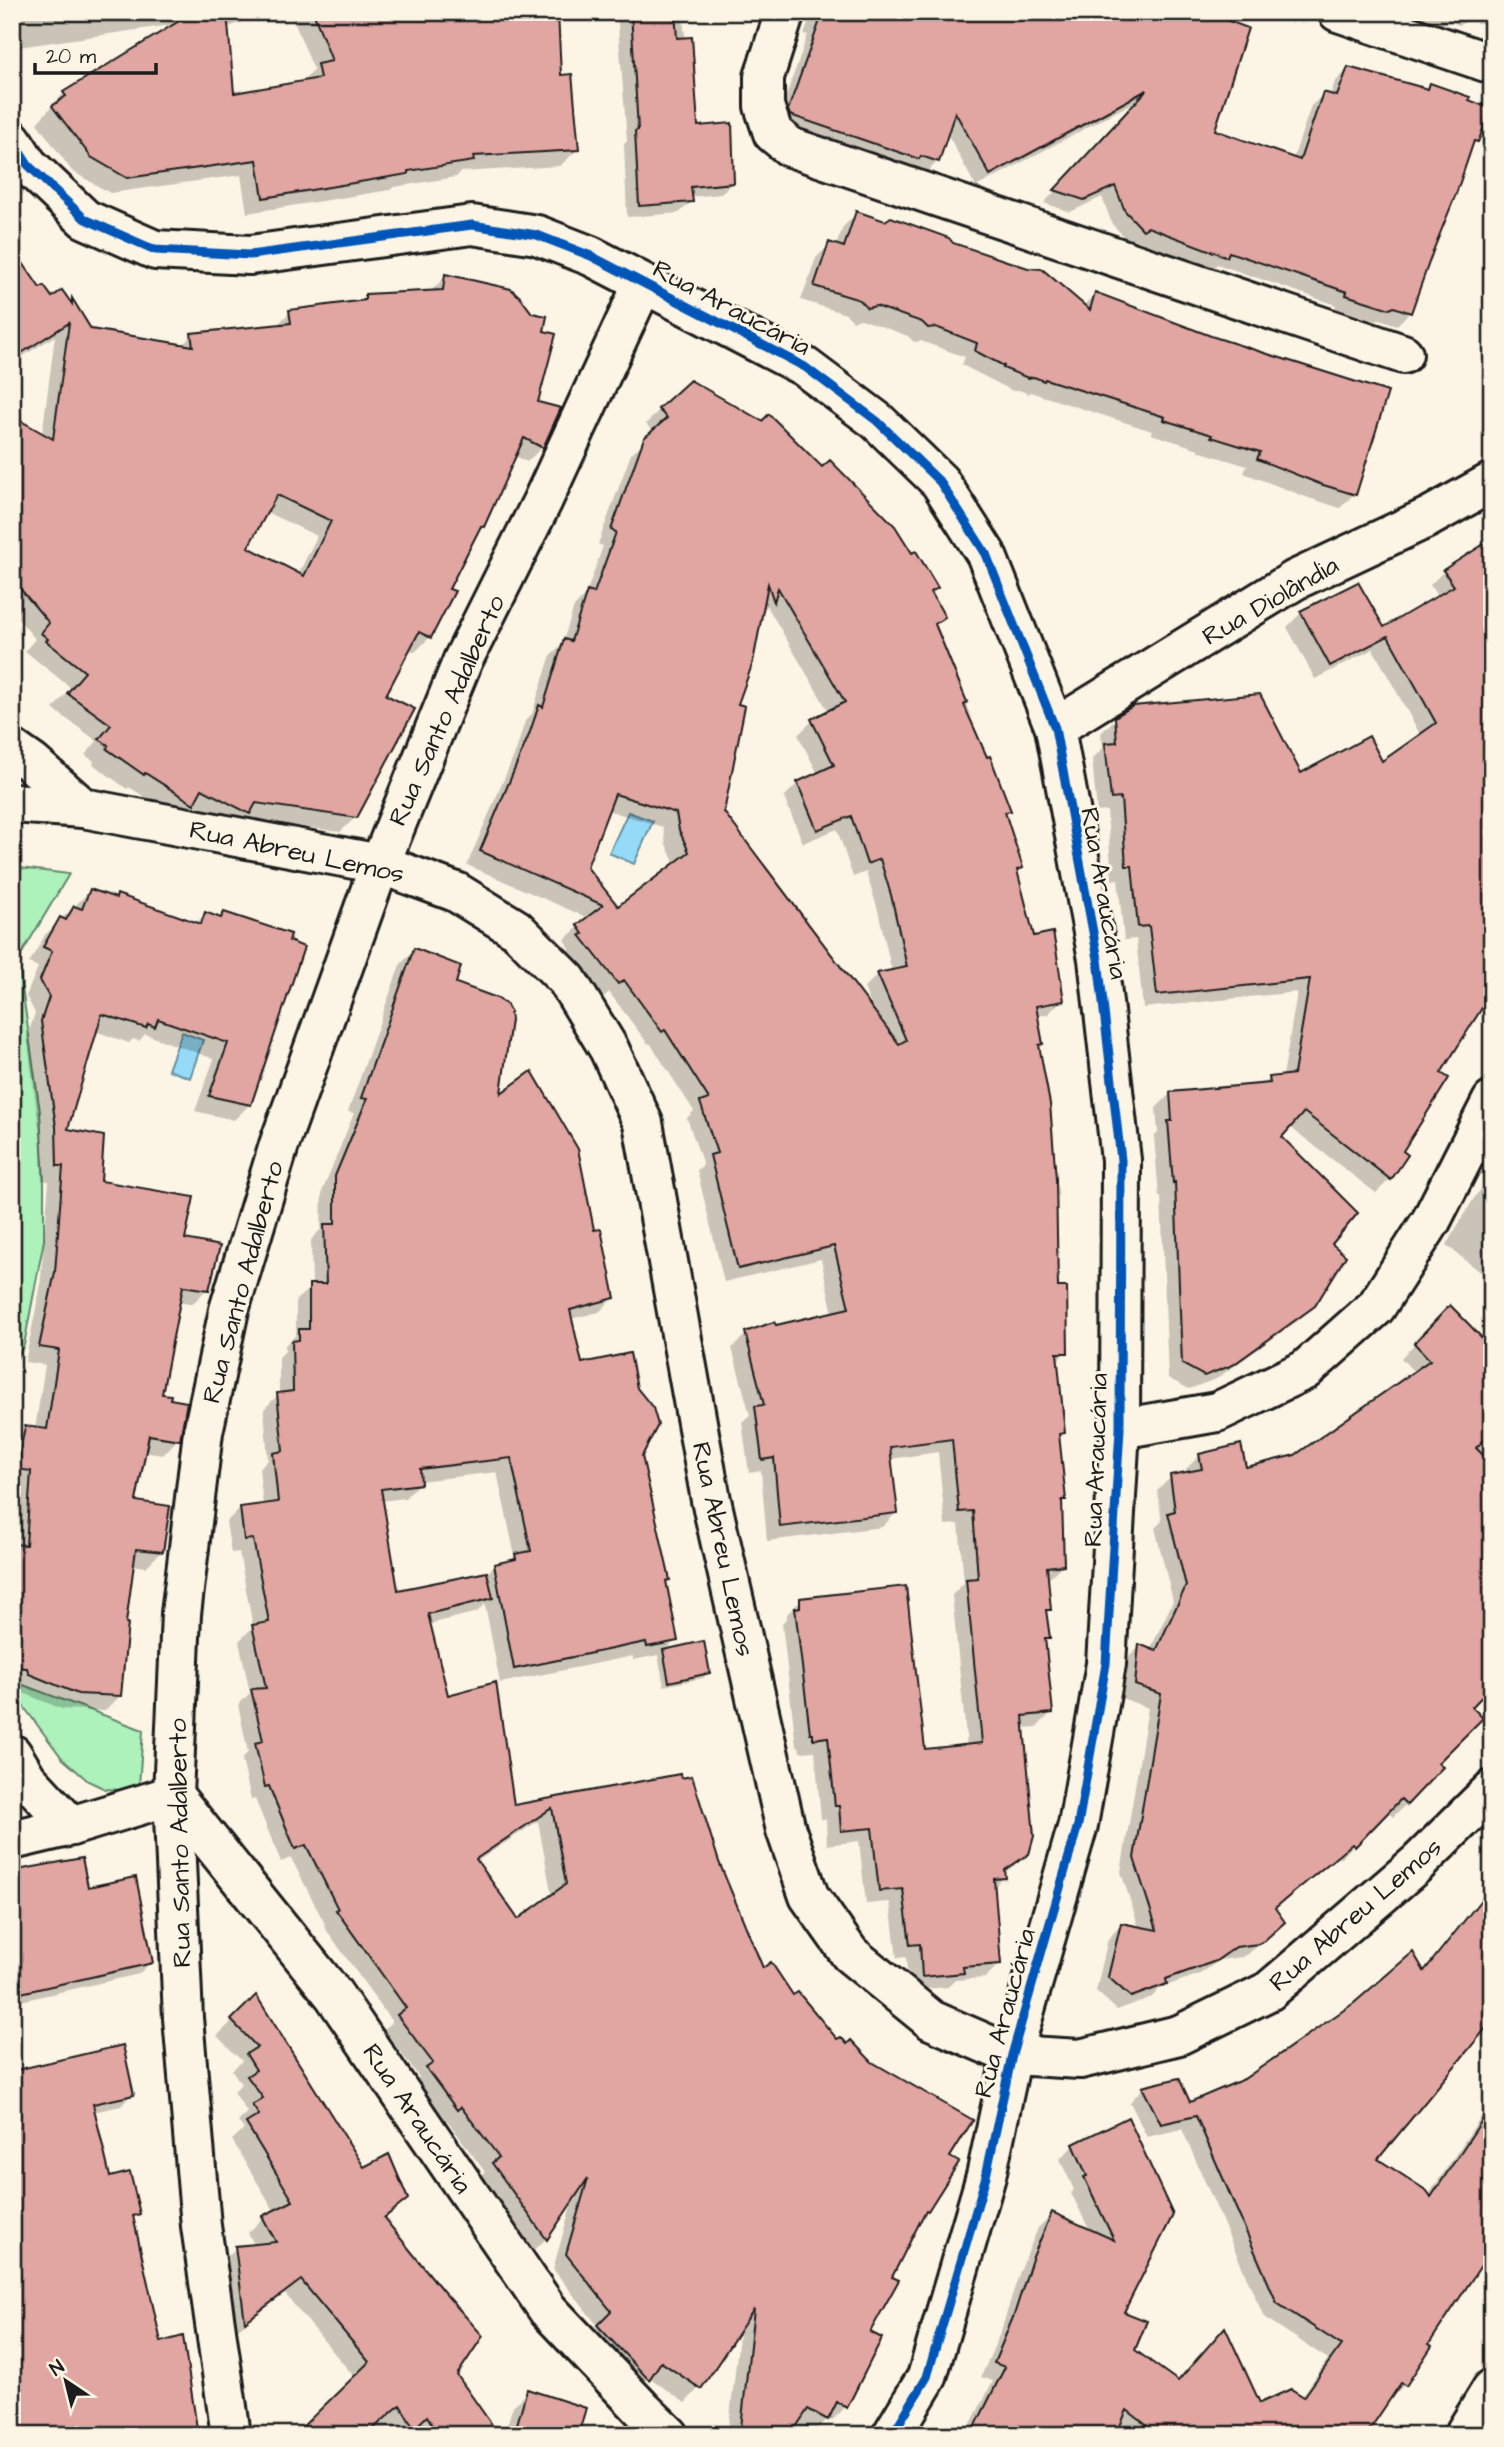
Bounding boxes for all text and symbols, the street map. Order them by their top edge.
scale bar [35,32,156,76]
text: 20 m [46,42,97,71]
street label: Rua Araucária [646,251,817,365]
street label: Rua Diolândia [1196,547,1345,654]
street label: Rua Santo Adalberto [380,589,514,832]
street label: Rua Araucária [1071,804,1137,982]
street label: Rua Abreu Lemos [186,812,407,892]
street label: Rua Santo Adalberto [193,1157,293,1407]
street label: Rua Araucária [1075,1372,1117,1548]
street label: Rua Abreu Lemos [683,1439,763,1660]
street label: Rua Santo Adalberto [160,1718,200,1968]
street label: Rua Abreu Lemos [1261,1829,1450,2000]
street label: Rua Araucária [965,1925,1045,2102]
street label: Rua Araucária [354,2036,481,2201]
north arrow [32,2346,102,2416]
text: N [44,2354,70,2383]

